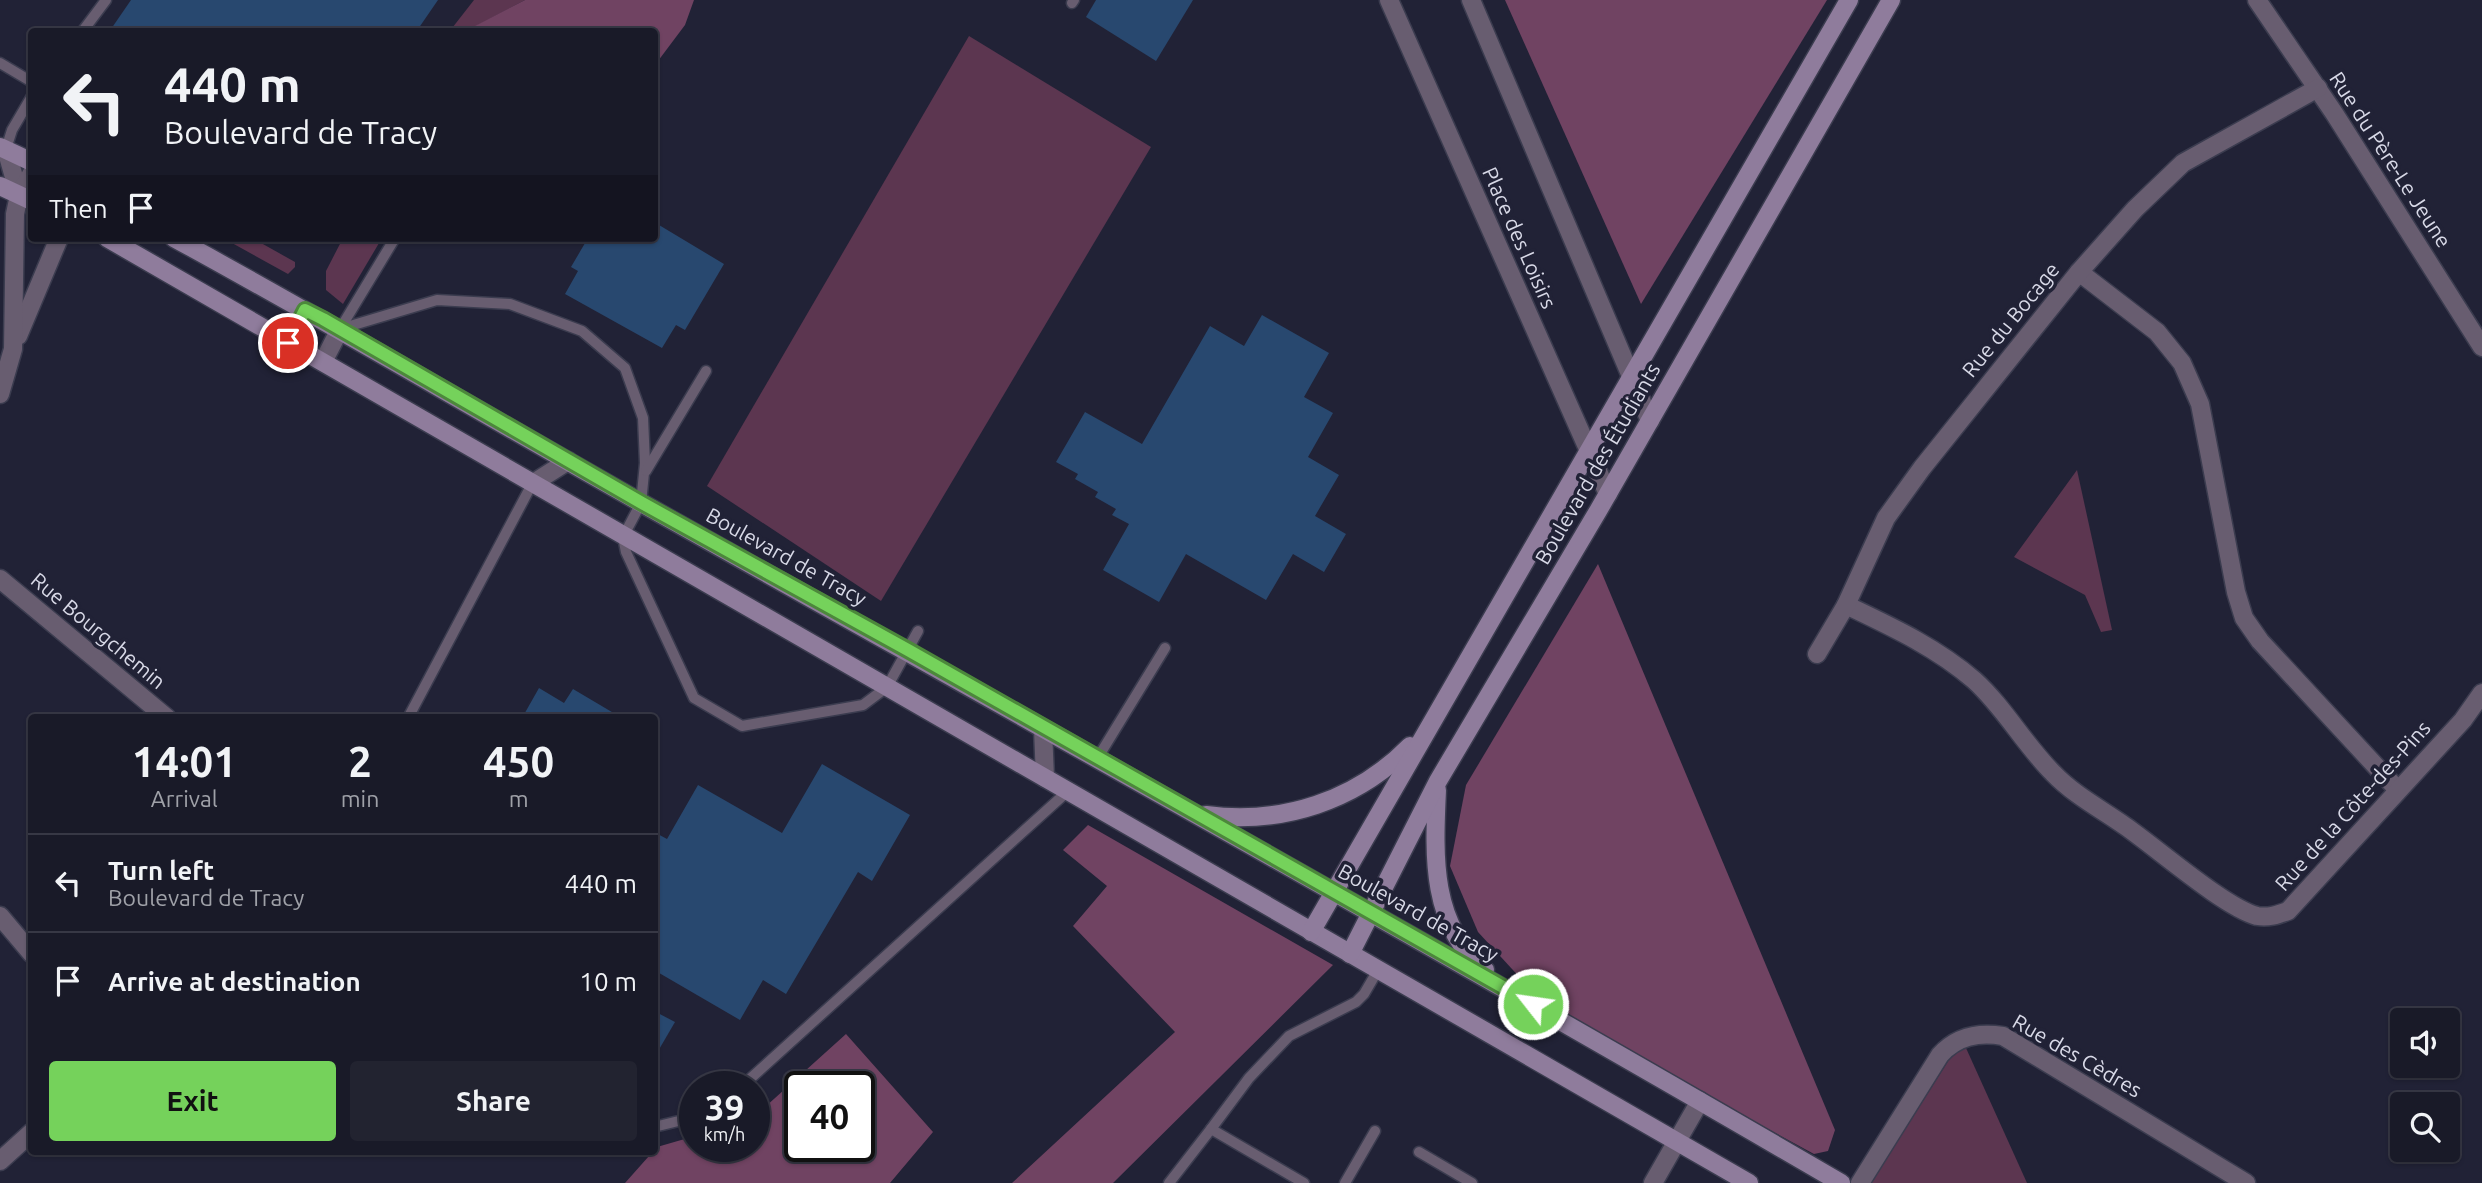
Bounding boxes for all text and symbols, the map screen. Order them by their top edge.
icon: left [49,56,140,147]
text: 440 m [164,56,301,111]
street label: Rue du Père-Le Jeune [2325,67,2457,252]
text: Boulevard de Tracy [164,114,437,150]
street label: Place des Loisirs [1478,163,1562,312]
icon: arrive [122,189,160,227]
text: Then [49,194,108,223]
street label: Rue du Bocage [1957,257,2064,381]
pin [258,313,318,373]
icon: arrive [269,324,307,362]
street label: Boulevard des Étudiants [1530,359,1665,568]
street label: Boulevard de Tracy [702,502,871,610]
street label: Rue Bourgchemin [27,567,171,693]
street label: Rue de la Côte-des-Pins [2270,715,2435,895]
text: 14:01 [132,738,237,785]
text: 2 [348,738,372,785]
text: 450 [483,738,554,785]
text: Arrival [151,786,218,811]
text: min [341,786,379,811]
text: m [509,786,529,811]
text: Turn left [108,856,214,885]
street label: Boulevard de Tracy [1334,858,1503,966]
icon: left [49,864,87,902]
text: 440 m [565,869,637,898]
text: Boulevard de Tracy [108,885,304,910]
icon: arrive [49,962,87,1000]
text: Arrive at destination [108,967,361,996]
text: 10 m [579,967,637,996]
position arrow [1496,967,1570,1041]
map controls [2390,1008,2460,1162]
button: sound [2390,1008,2460,1078]
street label: Rue des Cèdres [2009,1009,2146,1102]
button: Exit [49,1061,336,1141]
button: Share [350,1061,637,1141]
speed limit sign: 40 [784,1071,875,1162]
text: 39 [705,1087,744,1127]
button: search [2390,1092,2460,1162]
text: km/h [704,1124,745,1144]

